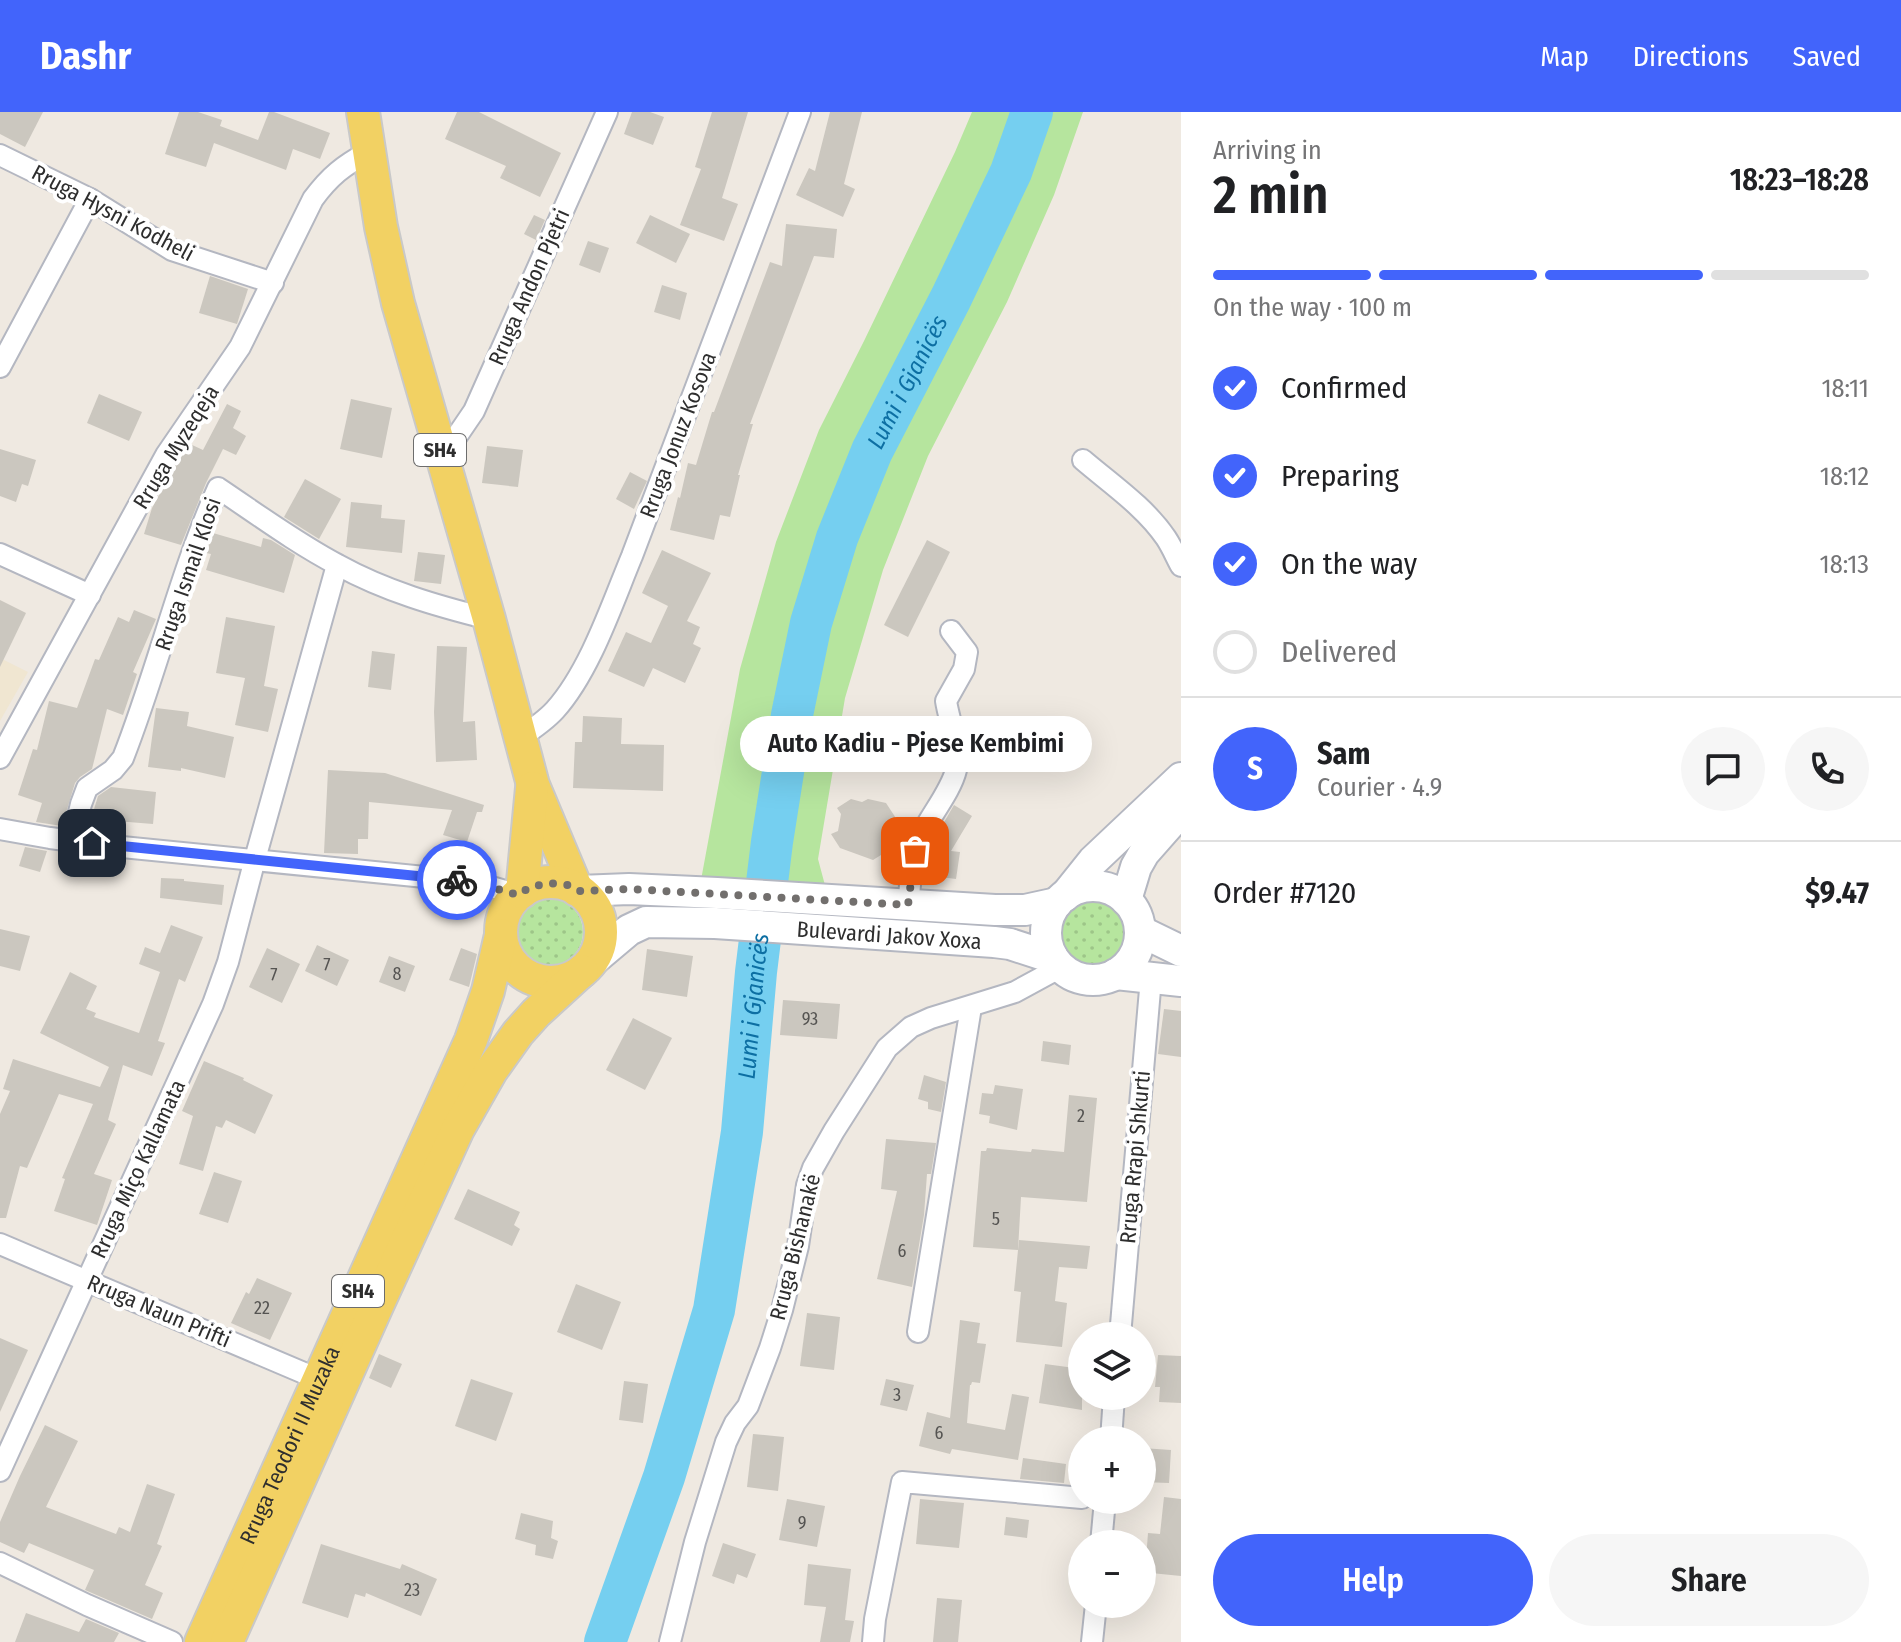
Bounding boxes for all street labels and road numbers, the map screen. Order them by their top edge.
street label: Rruga Hysni Kodheli [27,159,199,267]
street label: Rruga Andon Pjetri [482,205,576,369]
street label: Rruga Jonuz Kosova [634,348,722,522]
street label: Rruga Myzeqeja [127,380,225,514]
road number: SH4 [414,434,466,466]
street label: Rruga Ismail Klosi [149,494,227,654]
street label: Bulevardi Jakov Xoxa [796,915,982,955]
street label: Rruga Rrapi Shkurti [1114,1069,1156,1245]
street label: Rruga Miço Kallamata [85,1075,191,1263]
street label: Rruga Bishanakë [764,1171,826,1323]
street label: Rruga Naun Prifti [83,1269,235,1353]
road number: SH4 [332,1275,384,1307]
street label: Rruga Teodori II Muzaka [233,1342,346,1548]

